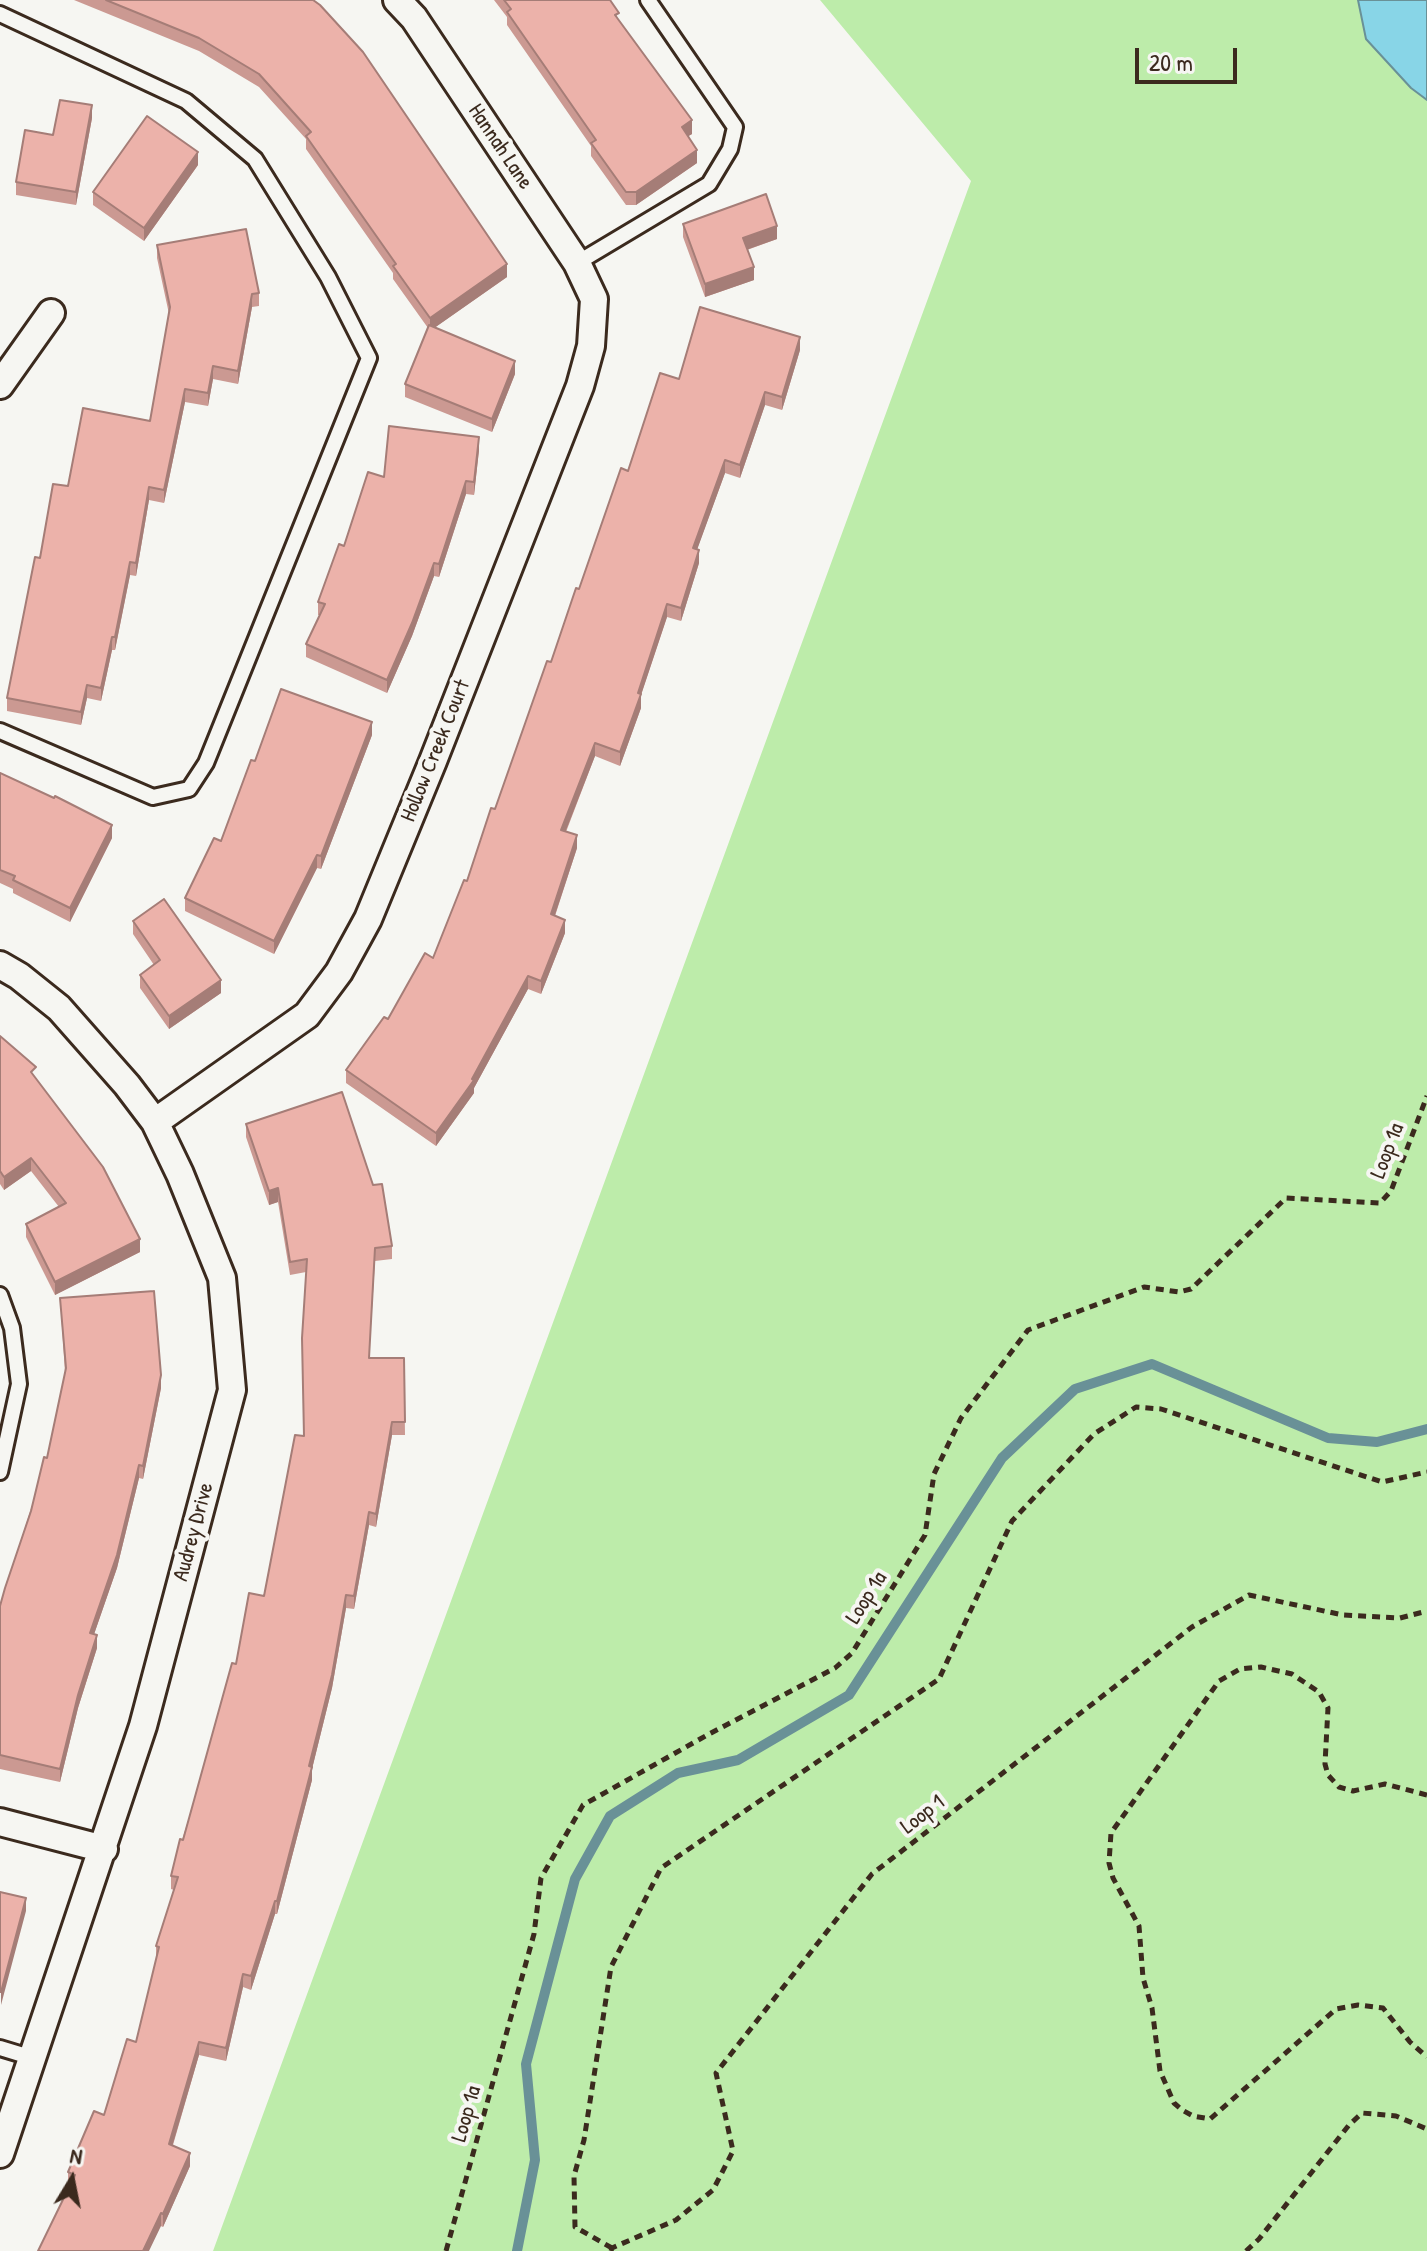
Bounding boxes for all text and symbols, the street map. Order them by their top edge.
scale bar [1139,32,1241,82]
text: 20 m [1149,46,1193,78]
street label: Hannah Lane [462,99,538,195]
street label: Hollow Creek Court [396,676,476,826]
street label: Loop 1a [1365,1120,1411,1182]
street label: Audrey Drive [168,1480,220,1584]
street label: Loop 1a [841,1567,893,1629]
street label: Loop 1 [896,1790,950,1840]
street label: Loop 1a [446,2083,488,2145]
north arrow [32,2139,112,2219]
text: N [68,2140,85,2171]

